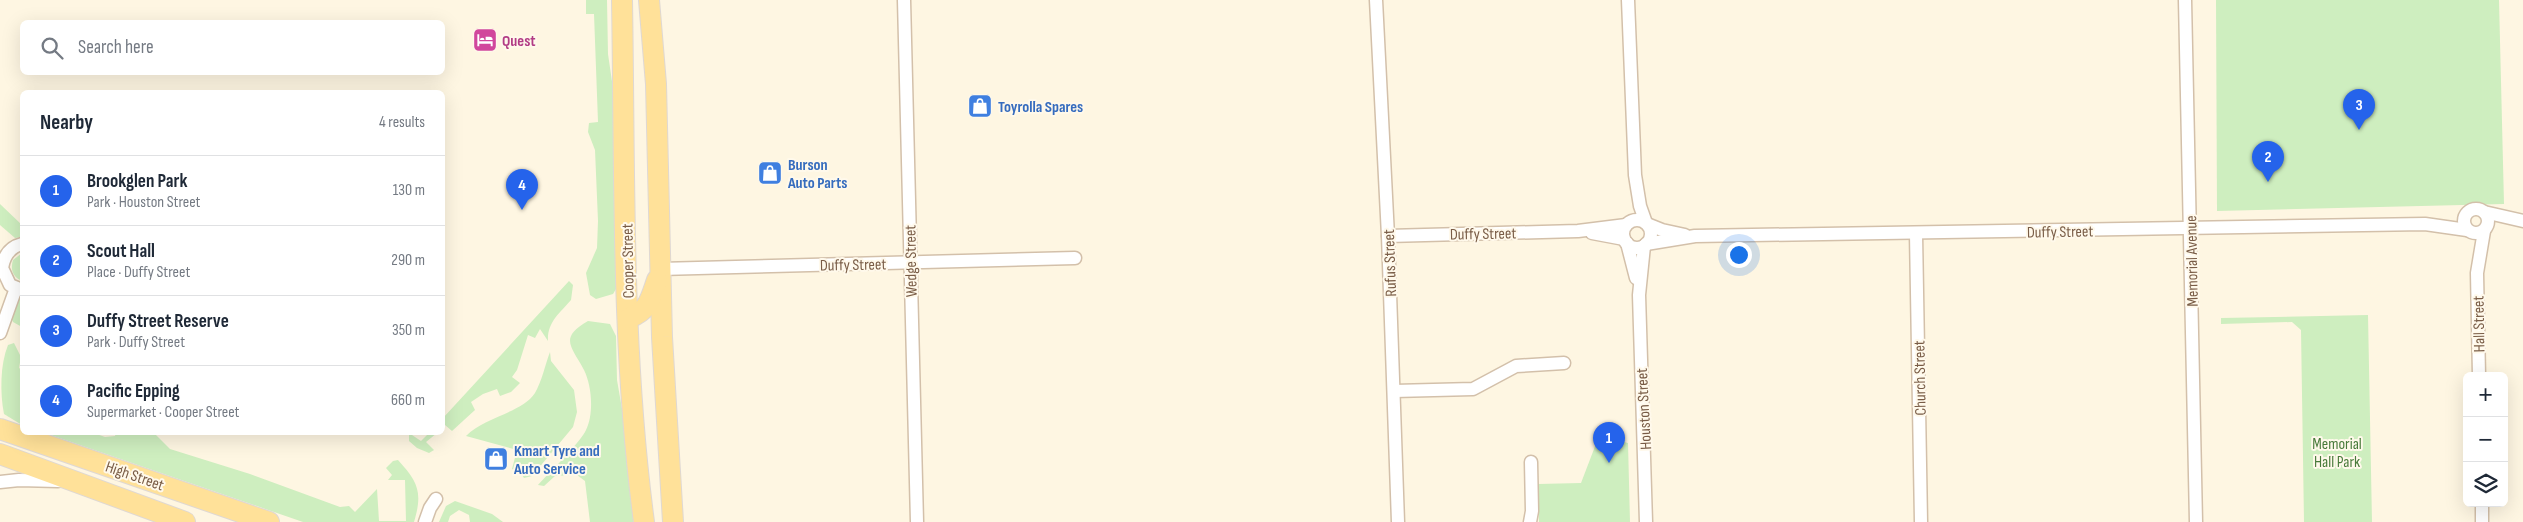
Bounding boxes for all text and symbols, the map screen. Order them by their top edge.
search box [20,20,445,75]
hotel icon: Quest [472,27,498,53]
place label: Quest [502,32,536,51]
icon: search [38,34,66,62]
text: Search here [78,36,154,59]
pin: 3 [2343,89,2375,130]
shop icon: Toyrolla Spares [967,93,993,119]
place label: Toyrolla Spares [998,98,1083,117]
text: Nearby [40,110,93,135]
text: 4 results [379,113,425,132]
pin: 2 [2252,141,2284,182]
place label: Burson Auto Parts [787,156,847,193]
shop icon: Burson Auto Parts [757,160,783,186]
pin: 4 [506,169,538,210]
text: Brookglen Park [87,170,187,193]
text: 1 [53,181,59,200]
text: 130 m [393,181,425,200]
text: Park · Houston Street [87,193,200,212]
street label: Memorial Avenue [2182,215,2203,307]
street label: Duffy Street [2027,222,2093,243]
street label: Cooper Street [618,223,639,299]
street label: Duffy Street [1450,224,1516,245]
street label: Wedge Street [901,225,922,297]
street label: Rufus Street [1380,229,1401,297]
text: Scout Hall [87,240,155,263]
your location [1726,242,1752,268]
text: 2 [52,251,60,270]
text: 290 m [391,251,425,270]
street label: Duffy Street [820,255,886,276]
text: Place · Duffy Street [87,263,190,282]
street label: Hall Street [2470,295,2489,352]
text: Duffy Street Reserve [87,310,229,333]
text: 3 [52,321,60,340]
text: 350 m [392,321,425,340]
text: Park · Duffy Street [87,333,185,352]
street label: Church Street [1910,340,1931,416]
street label: Houston Street [1633,367,1656,450]
map controls [2463,372,2508,507]
button: + [2463,372,2508,417]
text: Pacific Epping [87,380,180,403]
text: 4 [52,391,60,410]
text: 660 m [391,391,425,410]
text: Supermarket · Cooper Street [87,403,239,422]
button: − [2463,417,2508,462]
pin: 1 [1593,422,1625,463]
park label: Memorial Hall Park [2312,435,2362,472]
place label: Kmart Tyre and Auto Service [513,442,600,479]
shop icon: Kmart Tyre and Auto Service [483,446,509,472]
street label: High Street [103,458,166,495]
button: layers [2463,462,2508,507]

